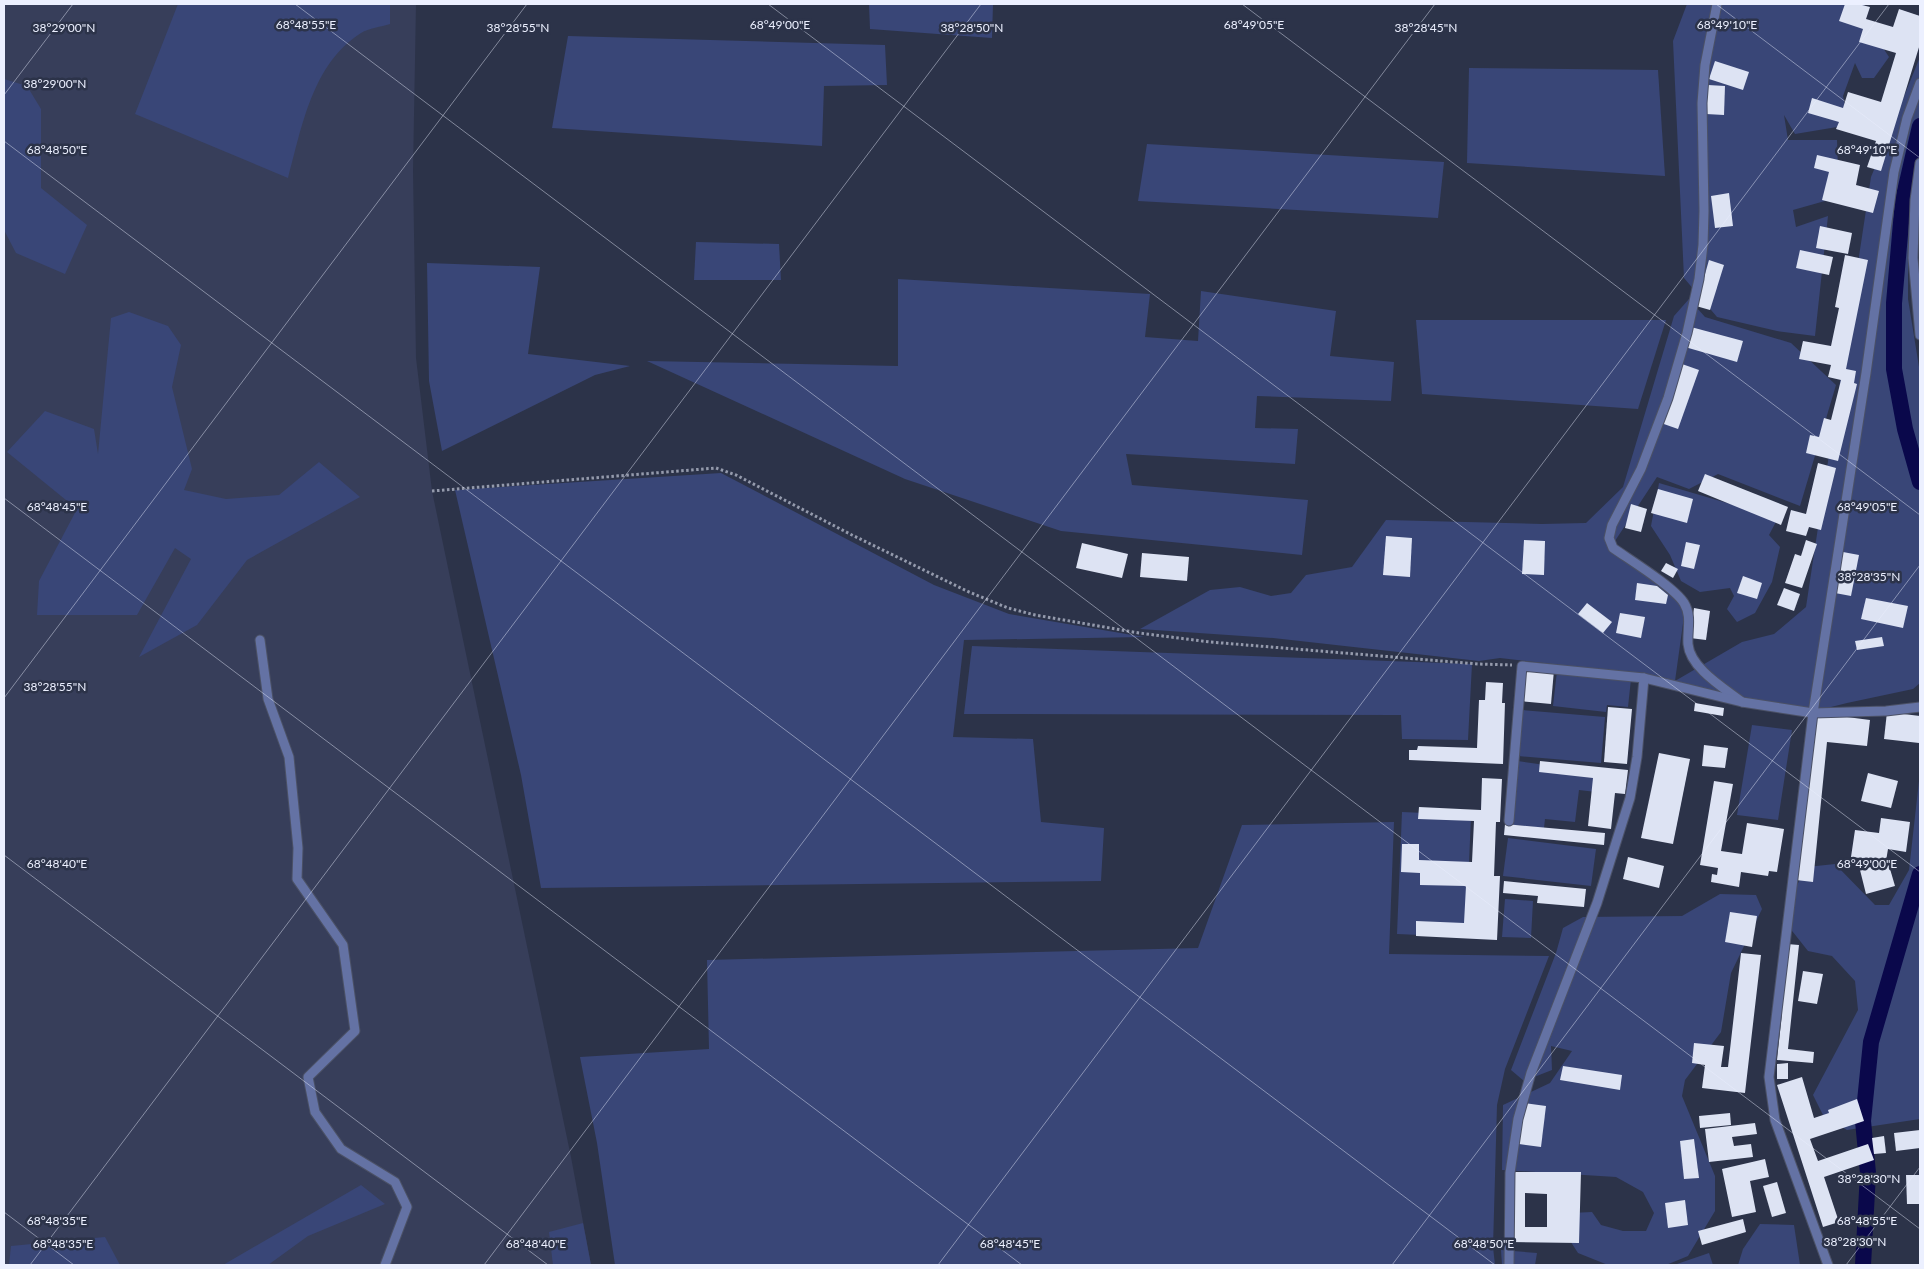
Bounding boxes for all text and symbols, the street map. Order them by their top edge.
text: 68°48'55"E [276,17,336,32]
text: 68°49'00"E [750,17,810,32]
text: 68°49'05"E [1224,17,1284,32]
text: 68°49'10"E [1697,17,1757,32]
text: 38°29'00"N [33,20,95,35]
text: 38°28'55"N [487,20,549,35]
text: 38°28'50"N [941,20,1003,35]
text: 38°28'45"N [1395,20,1457,35]
text: 38°29'00"N [24,76,86,91]
text: 68°48'50"E [27,142,87,157]
text: 68°49'10"E [1837,142,1897,157]
text: 68°48'45"E [27,499,87,514]
text: 68°49'05"E [1837,499,1897,514]
text: 38°28'35"N [1838,569,1900,584]
text: 38°28'55"N [24,679,86,694]
text: 68°48'40"E [27,856,87,871]
text: 68°49'00"E [1837,856,1897,871]
text: 38°28'30"N [1838,1171,1900,1186]
text: 68°48'35"E [27,1213,87,1228]
text: 68°48'55"E [1837,1213,1897,1228]
text: 38°28'30"N [1824,1234,1886,1249]
text: 68°48'35"E [33,1236,93,1251]
text: 68°48'40"E [506,1236,566,1251]
text: 68°48'45"E [980,1236,1040,1251]
text: 68°48'50"E [1454,1236,1514,1251]

